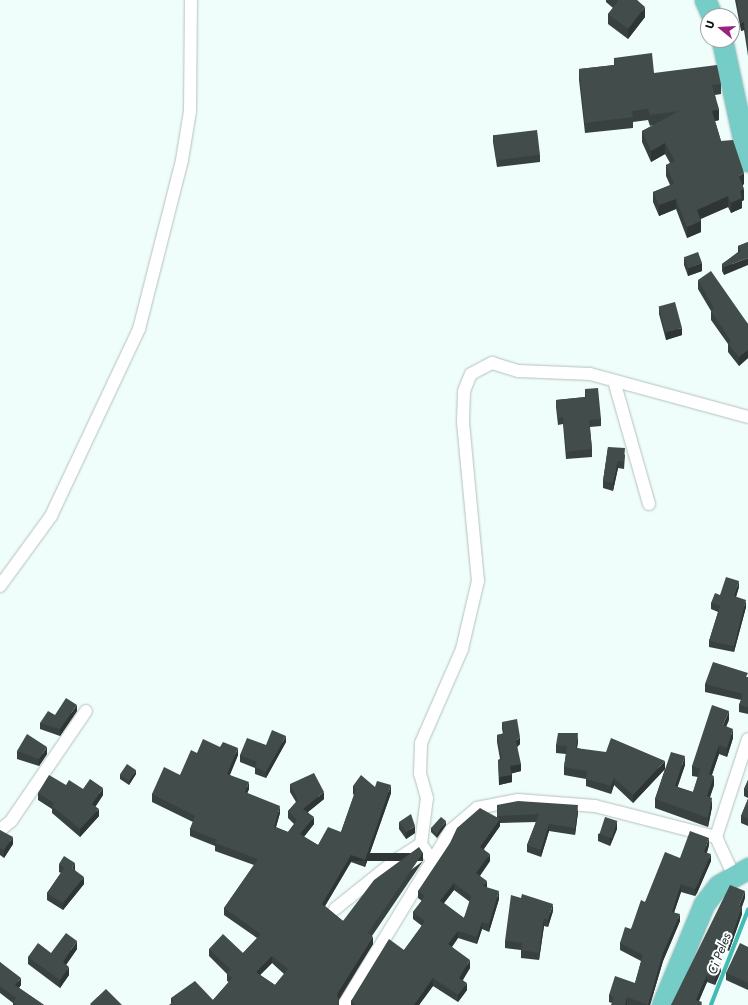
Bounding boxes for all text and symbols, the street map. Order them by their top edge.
north arrow [700,8,740,48]
text: U [701,18,718,31]
water label: Ci Peles [705,931,735,977]

